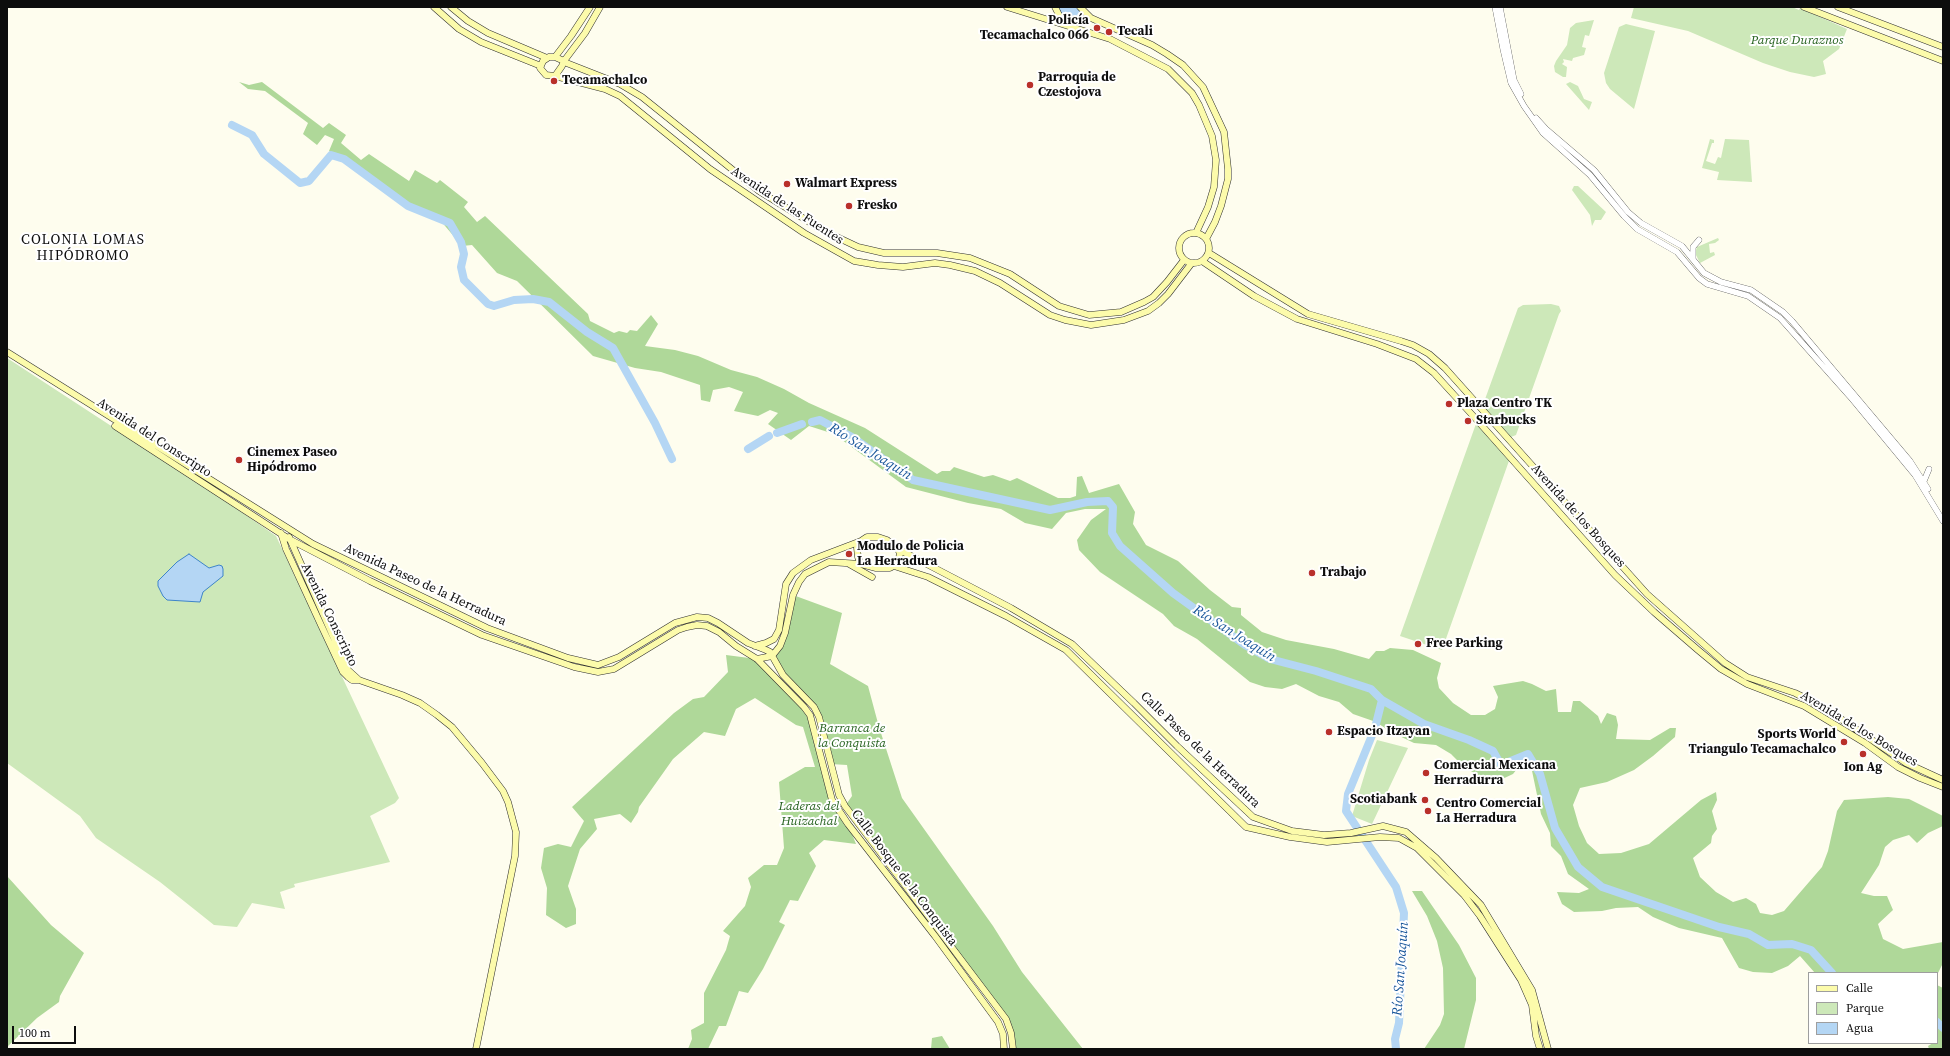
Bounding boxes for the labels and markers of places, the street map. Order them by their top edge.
place label: Policía Tecamachalco 066 [980,13,1089,44]
marker: Policía Tecamachalco 066 [1092,23,1102,33]
place label: Tecali [1117,24,1153,40]
marker: Tecali [1104,27,1114,37]
place label: Parroquia de Czestojova [1038,70,1116,101]
place label: Tecamachalco [562,73,647,89]
marker: Tecamachalco [549,76,559,86]
marker: Parroquia de Czestojova [1025,80,1035,90]
place label: Walmart Express [795,176,897,192]
marker: Walmart Express [782,179,792,189]
place label: Fresko [857,198,897,214]
marker: Fresko [844,201,854,211]
place label: Plaza Centro TK [1457,396,1552,412]
marker: Plaza Centro TK [1444,399,1454,409]
place label: Starbucks [1476,413,1536,429]
marker: Starbucks [1463,416,1473,426]
place label: Cinemex Paseo Hipódromo [247,445,337,476]
marker: Cinemex Paseo Hipódromo [234,455,244,465]
place label: Modulo de Policia La Herradura [857,539,964,570]
marker: Modulo de Policia La Herradura [844,549,854,559]
place label: Trabajo [1320,565,1366,581]
marker: Trabajo [1307,568,1317,578]
place label: Free Parking [1426,636,1503,652]
marker: Free Parking [1413,639,1423,649]
place label: Espacio Itzayan [1337,724,1430,740]
marker: Espacio Itzayan [1324,727,1334,737]
place label: Sports World Triangulo Tecamachalco [1689,727,1836,758]
marker: Sports World Triangulo Tecamachalco [1839,737,1849,747]
marker: Ion Ag [1858,749,1868,759]
place label: Comercial Mexicana Herradurra [1434,758,1556,789]
place label: Ion Ag [1844,760,1882,776]
marker: Comercial Mexicana Herradurra [1421,768,1431,778]
place label: Scotiabank [1350,792,1417,808]
marker: Scotiabank [1420,795,1430,805]
place label: Centro Comercial La Herradura [1436,796,1541,827]
marker: Centro Comercial La Herradura [1423,806,1433,816]

